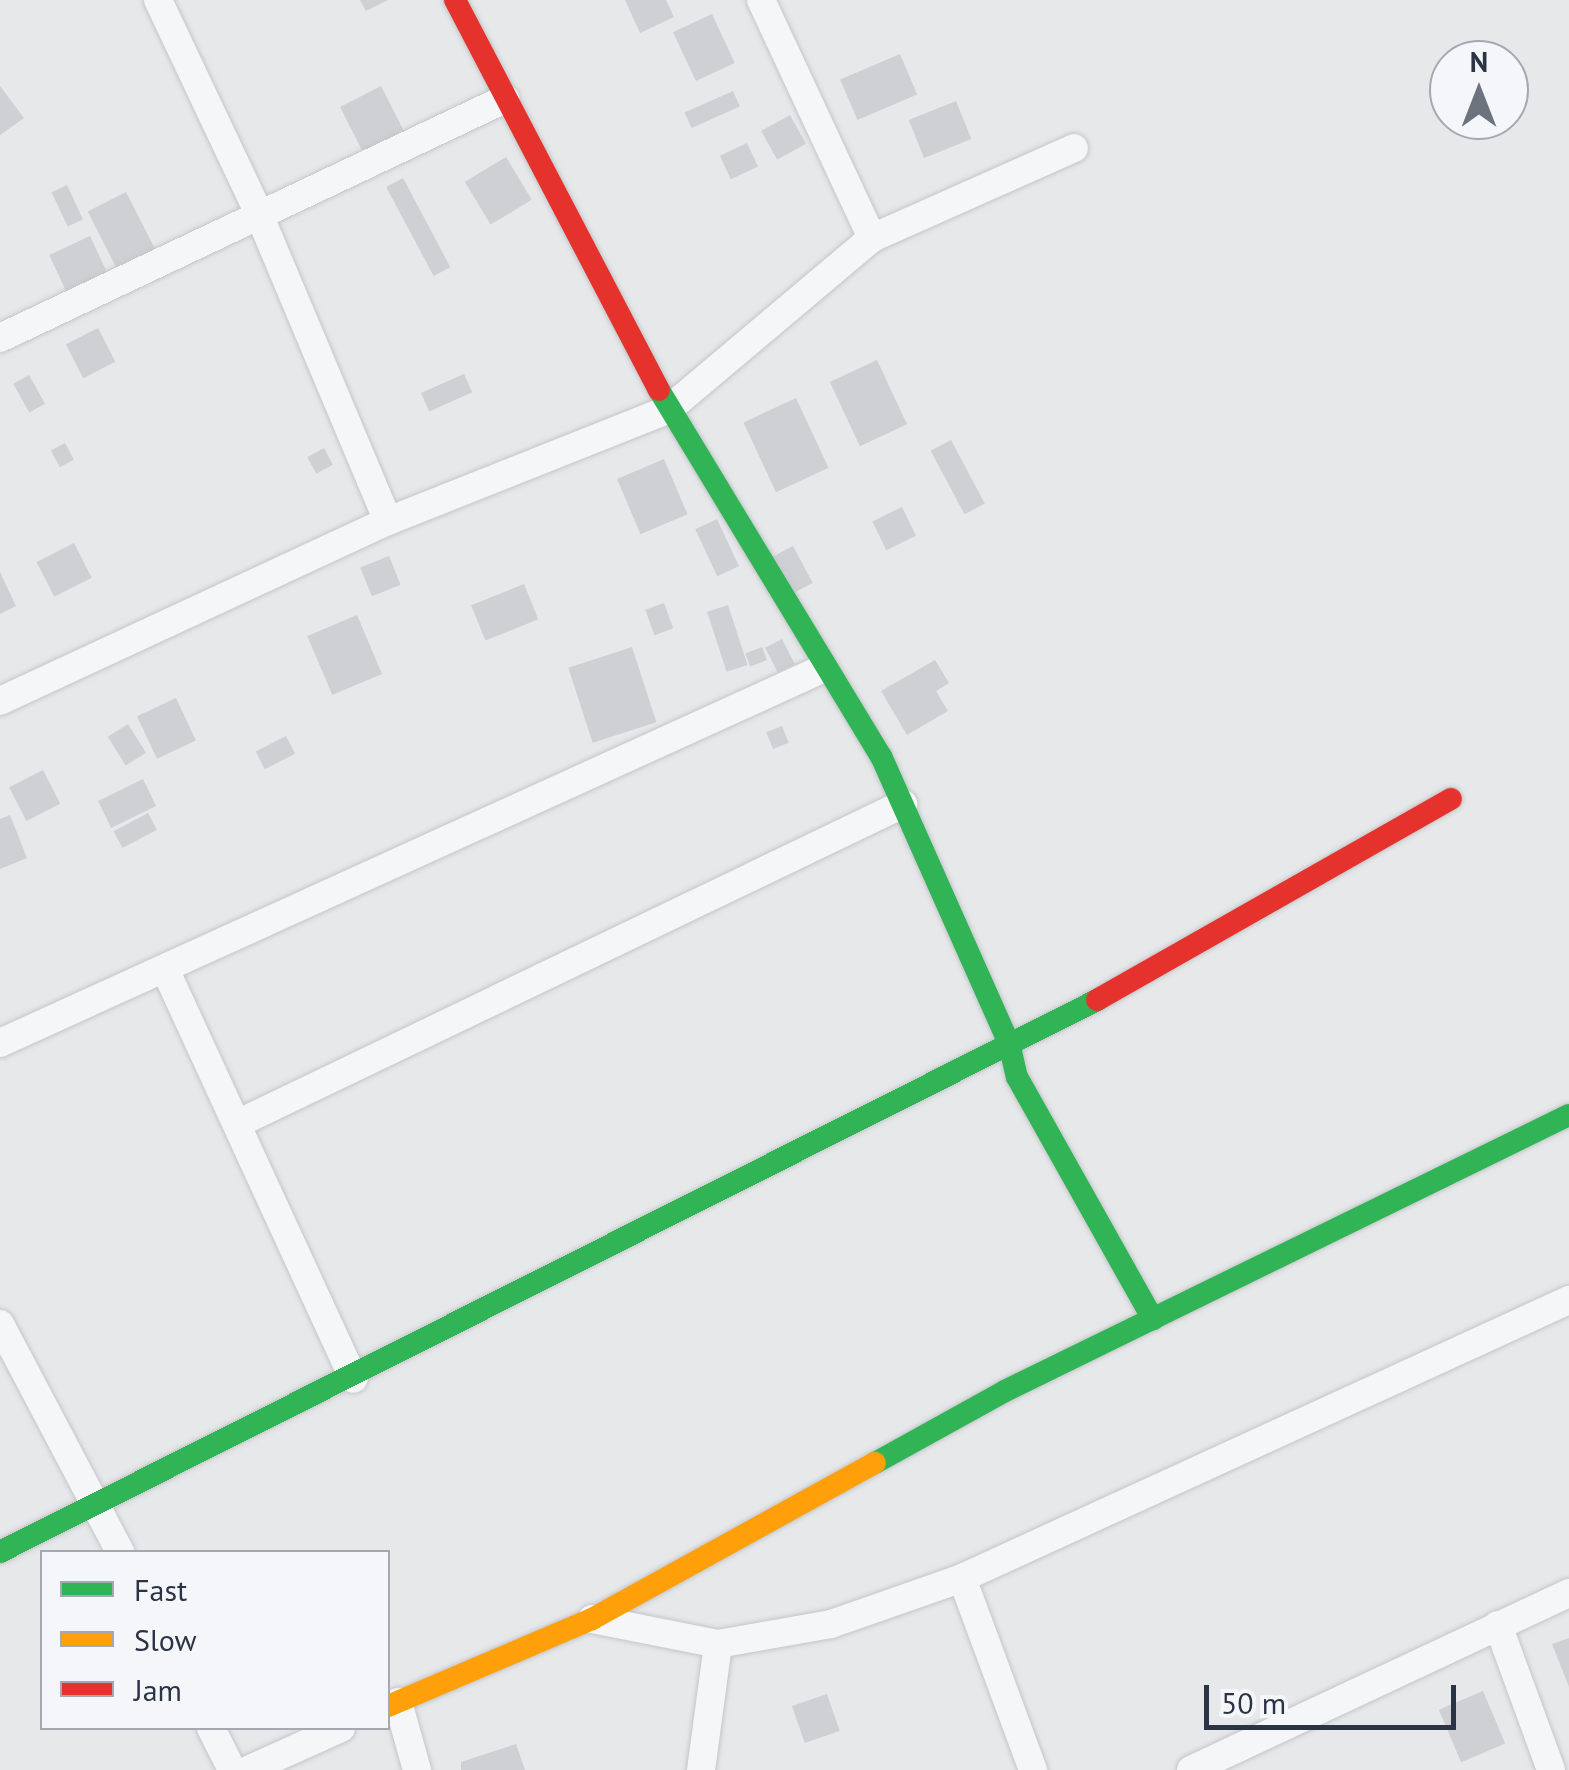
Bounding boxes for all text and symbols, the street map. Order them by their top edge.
north arrow [1429,40,1529,140]
text: N [1470,43,1488,80]
legend [40,1550,390,1730]
text: Fast [134,1570,187,1609]
text: Slow [134,1620,197,1659]
scale bar [1209,1665,1462,1727]
text: Jam [134,1670,182,1709]
text: 50 m [1221,1683,1286,1722]

